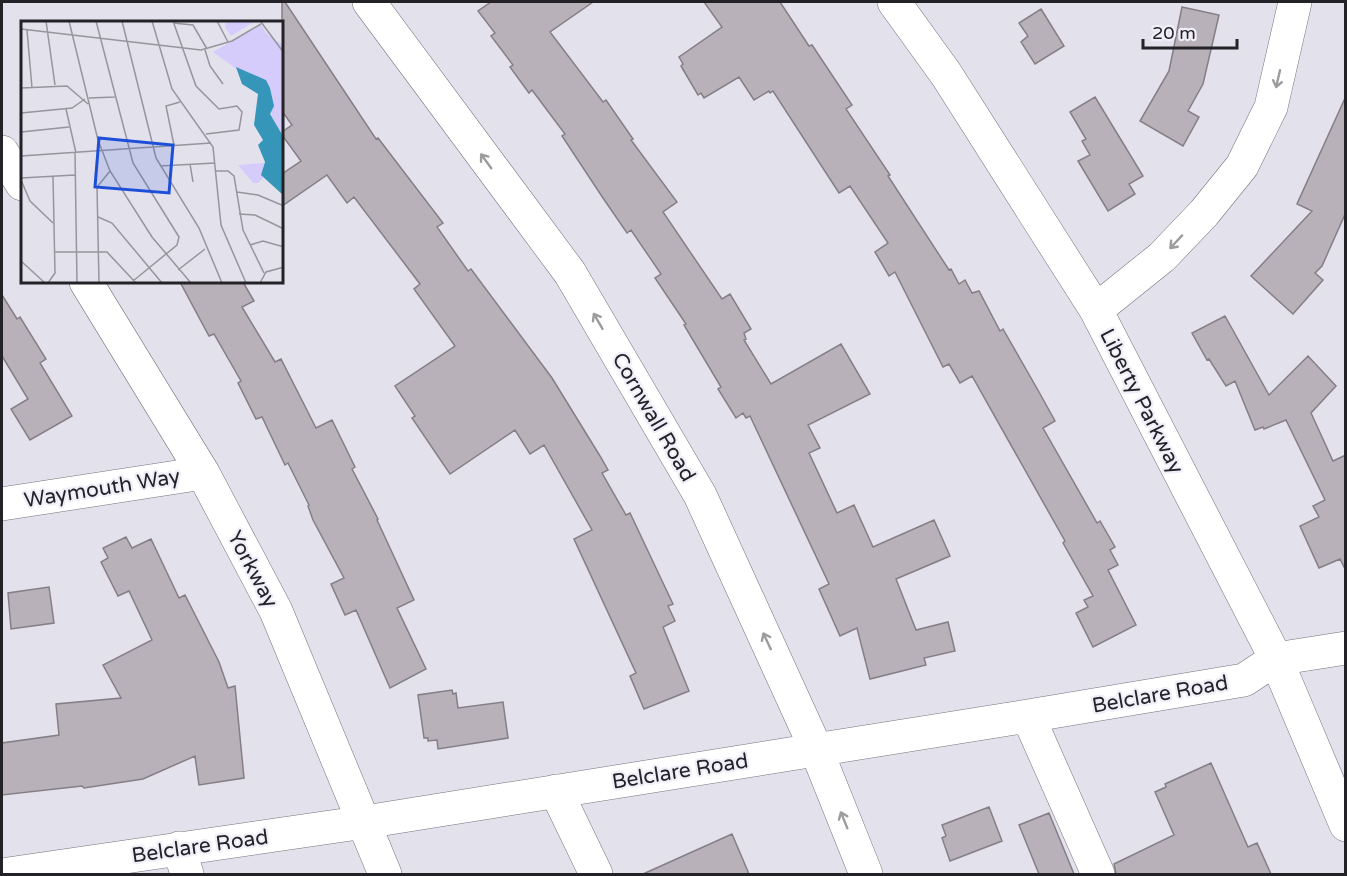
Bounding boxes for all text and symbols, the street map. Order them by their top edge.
scale bar [1143,12,1238,50]
inset map [21,21,284,284]
text: 20 m [1152,22,1196,44]
one-way arrow [1271,69,1283,88]
one-way arrow [480,153,493,169]
one-way arrow [1170,234,1184,249]
one-way arrow [591,313,603,330]
street label: Liberty Parkway [1094,325,1189,478]
street label: Cornwall Road [607,348,701,486]
street label: Waymouth Way [22,464,182,513]
street label: Yorkway [222,527,283,612]
one-way arrow [760,633,772,651]
street label: Belclare Road [1090,670,1230,719]
street label: Belclare Road [610,748,750,795]
one-way arrow [838,811,849,830]
street label: Belclare Road [130,825,270,868]

